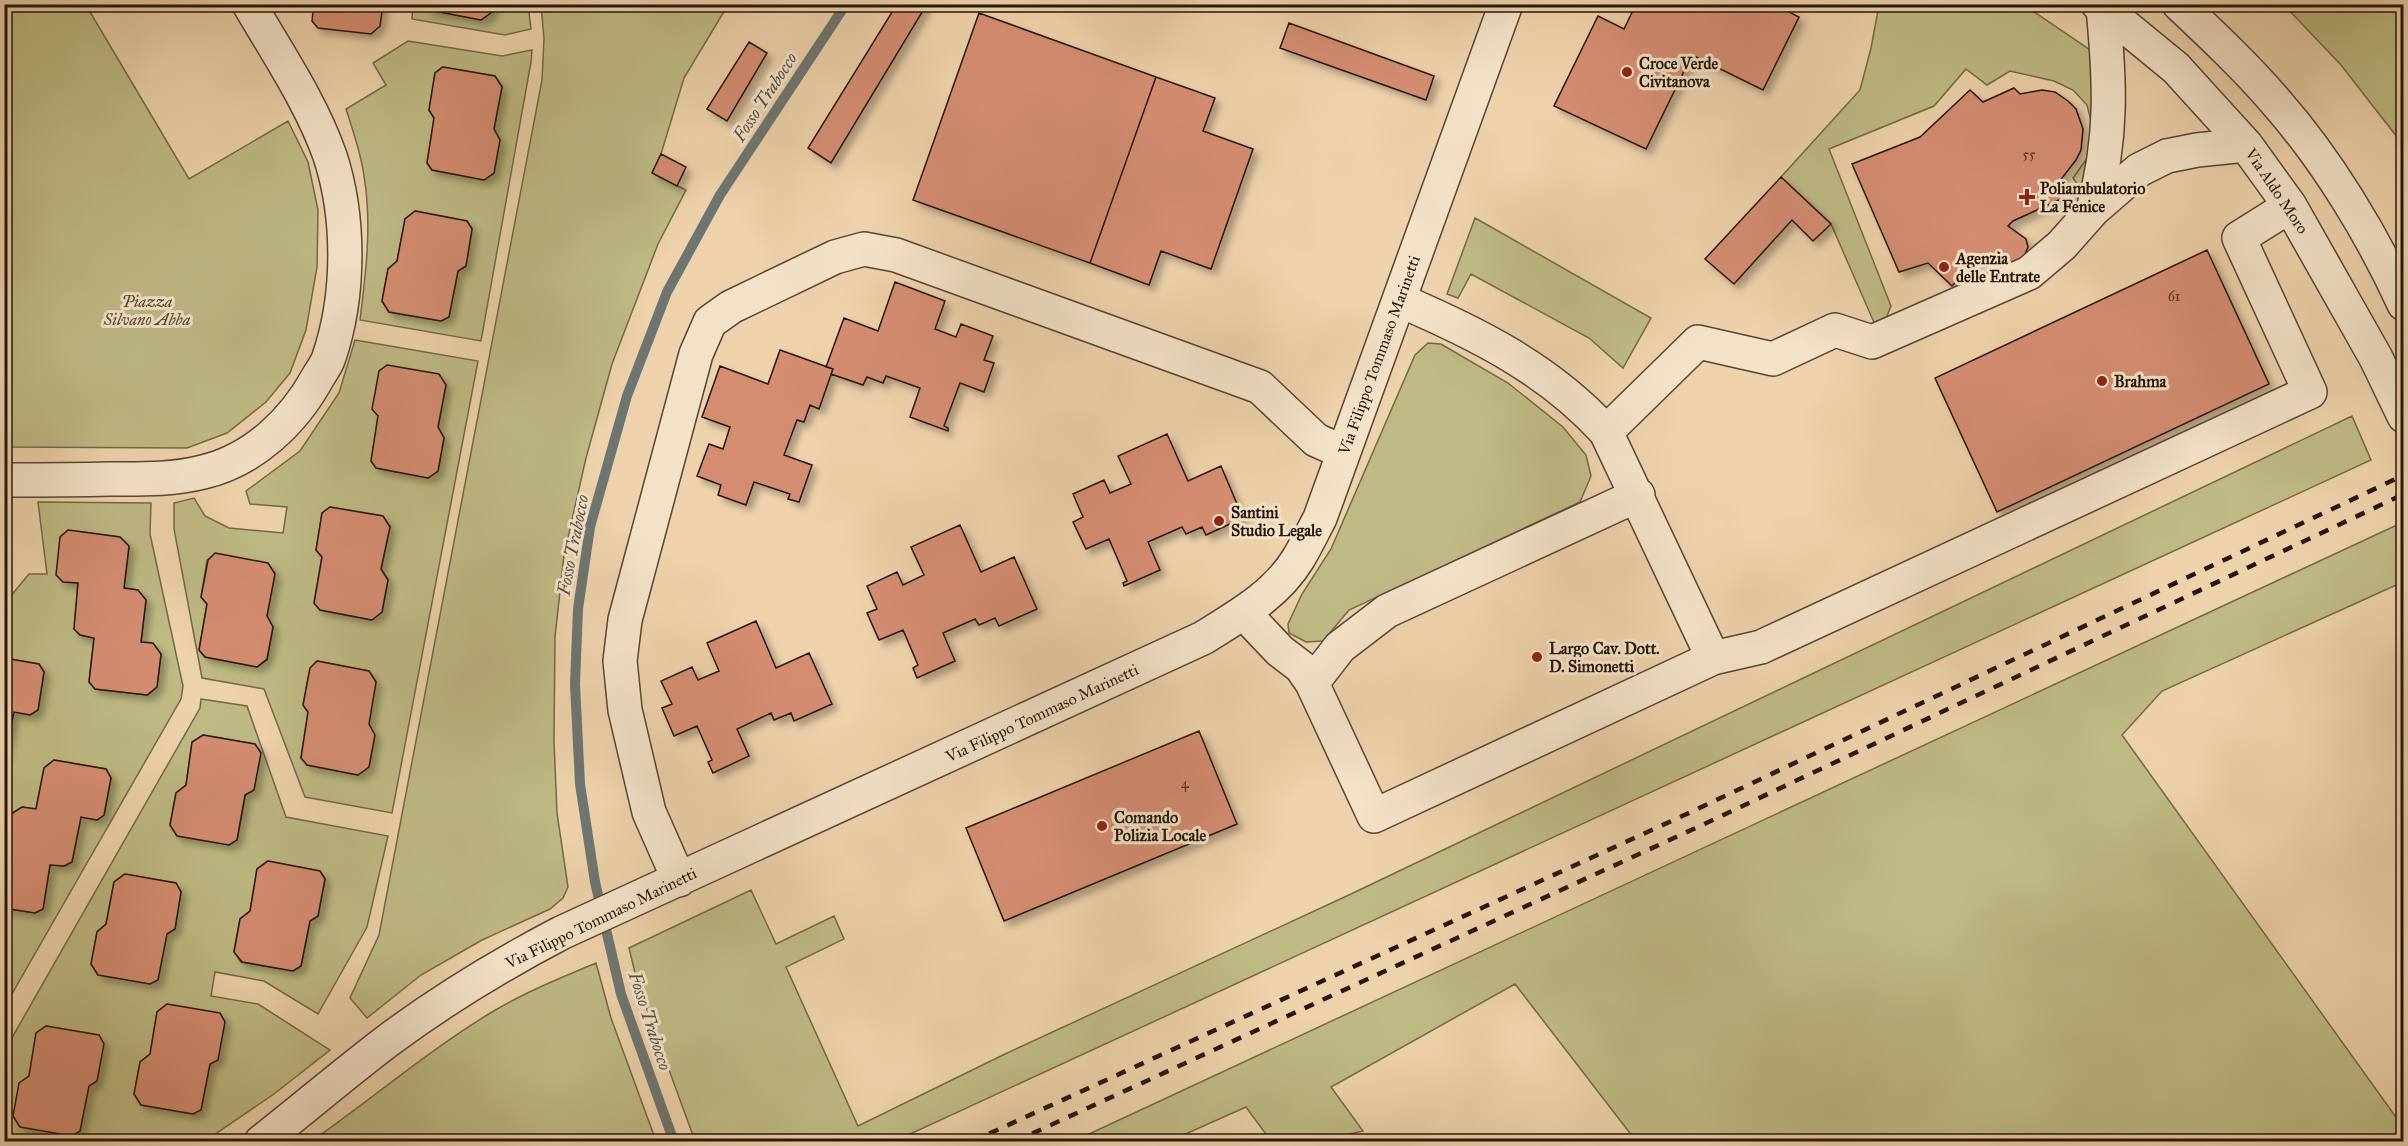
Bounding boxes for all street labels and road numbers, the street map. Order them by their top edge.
street label: Via Aldo Moro [2241,144,2313,237]
street label: Via Filippo Tommaso Marinetti [1334,252,1424,458]
street label: Via Filippo Tommaso Marinetti [942,660,1142,767]
street label: Via Filippo Tommaso Marinetti [501,863,700,973]

